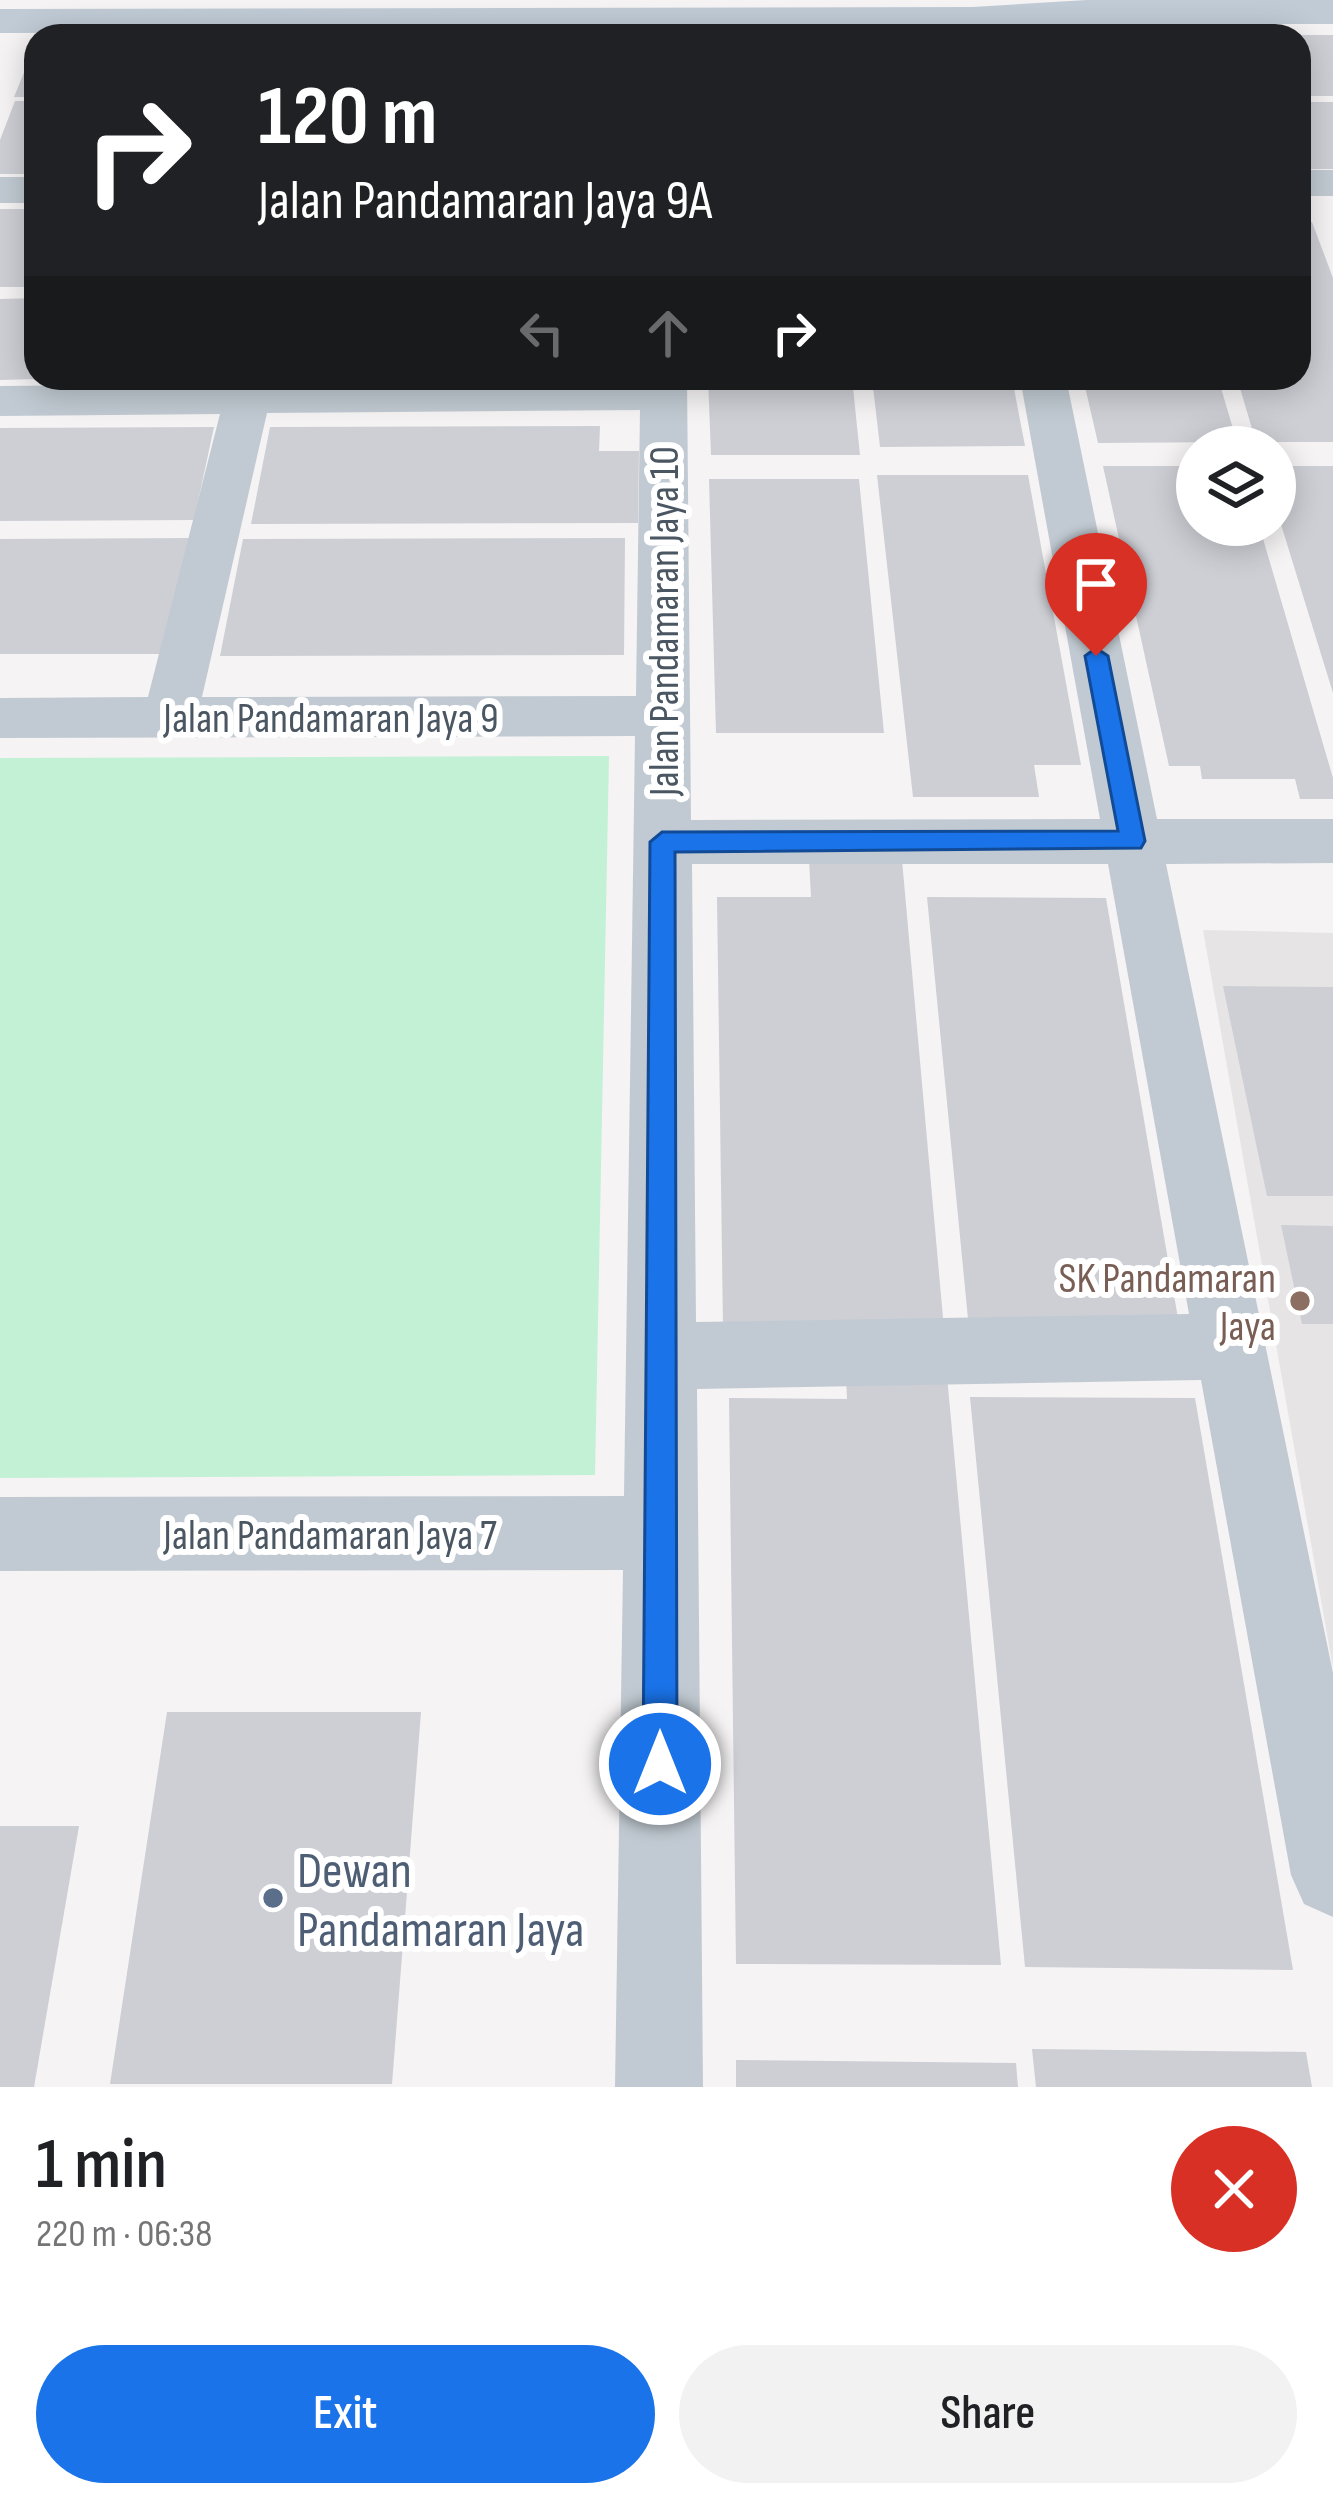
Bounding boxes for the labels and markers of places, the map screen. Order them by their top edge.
pin [1045,533,1147,656]
place label: SK Pandamaran Jaya [1059,1254,1276,1353]
marker: SK Pandamaran Jaya [1287,1288,1313,1314]
place label: Dewan Pandamaran Jaya [297,1841,584,1961]
marker: Dewan Pandamaran Jaya [260,1885,286,1911]

